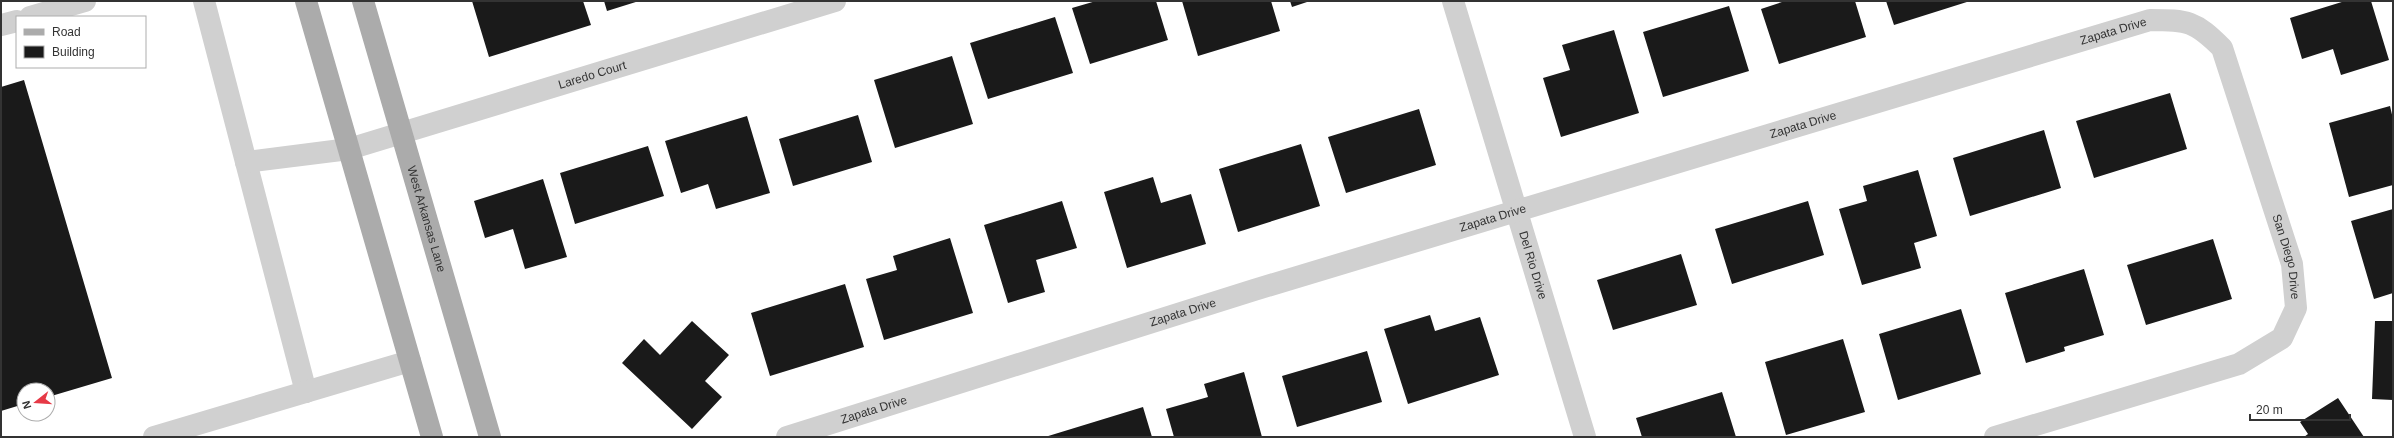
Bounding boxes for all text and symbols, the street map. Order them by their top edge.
street label: Zapata Drive [2078,14,2149,48]
legend [16,16,146,68]
text: Road [52,25,81,39]
text: Building [52,45,95,59]
street label: Laredo Court [557,58,628,92]
street label: Zapata Drive [1768,108,1838,141]
street label: West Arkansas Lane [404,164,449,274]
street label: Zapata Drive [1458,201,1528,235]
street label: San Diego Drive [2269,212,2302,300]
street label: Del Rio Drive [1516,229,1550,301]
street label: Zapata Drive [1148,295,1218,329]
north arrow [16,382,56,422]
street label: Zapata Drive [839,393,909,427]
scale bar [2250,396,2350,422]
text: N [20,399,33,410]
text: 20 m [2256,403,2283,417]

